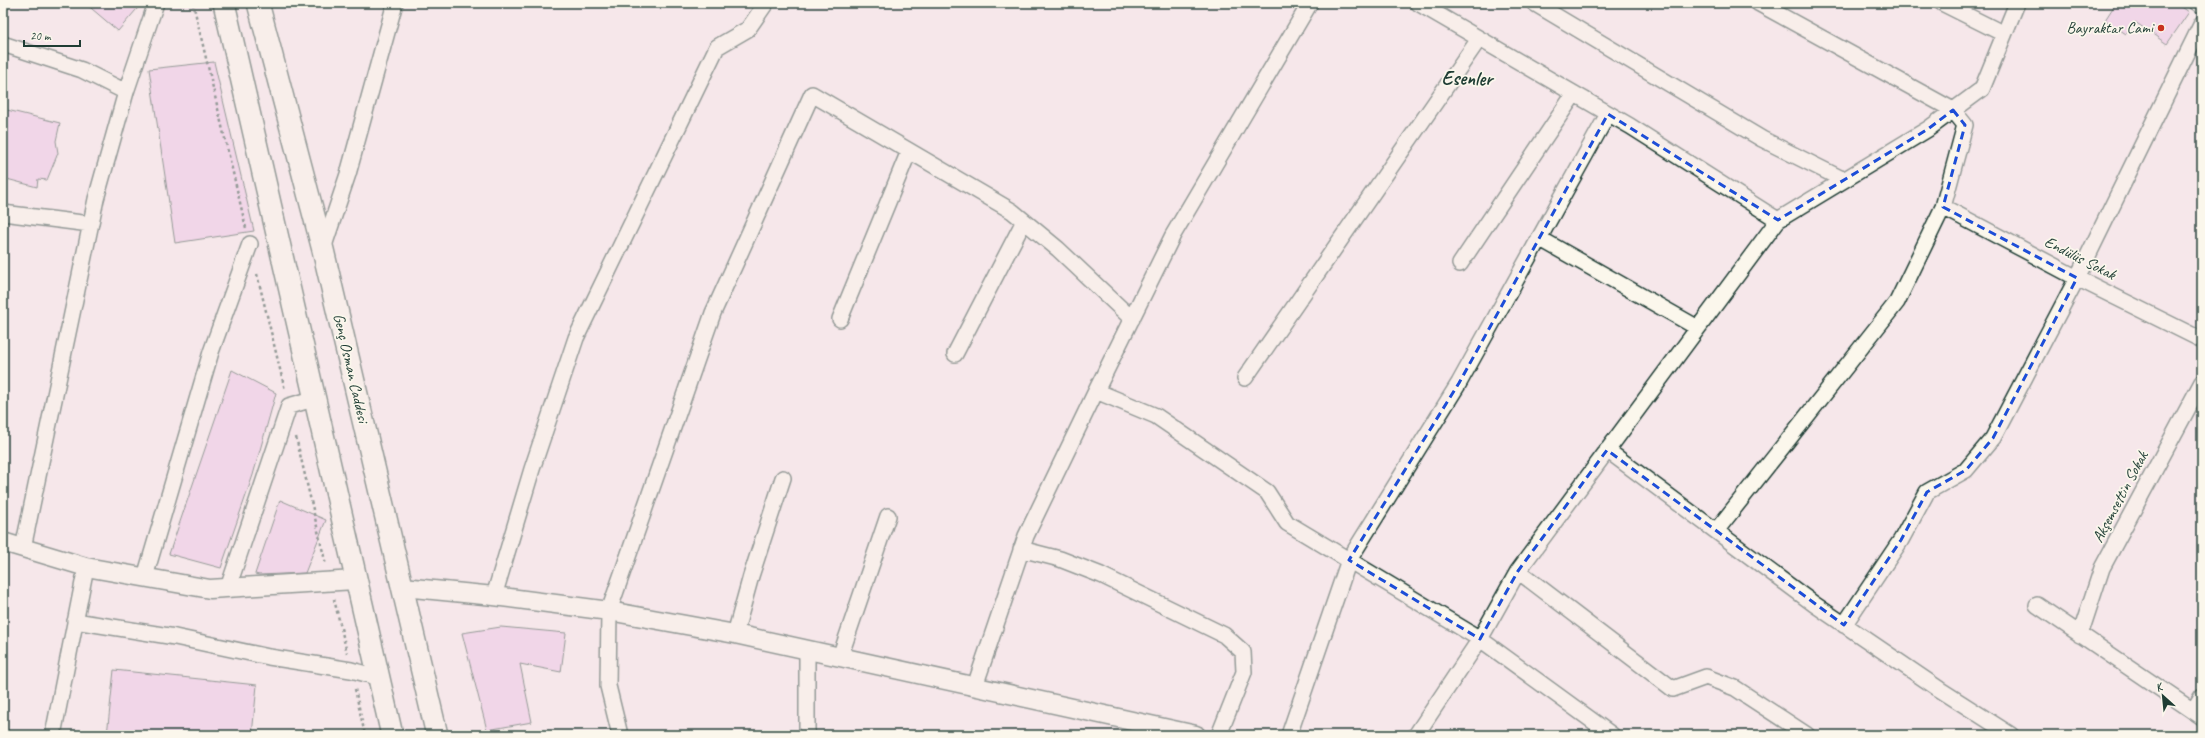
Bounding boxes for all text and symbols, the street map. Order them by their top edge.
place label: Bayraktar Cami [2067,18,2155,38]
scale bar [24,22,80,48]
marker: Bayraktar Cami [2156,23,2166,33]
text: 20 m [30,28,52,44]
district label: Esenler [1442,66,1495,91]
street label: Endülüs Sokak [2041,232,2120,285]
street label: Genç Osman Caddesi [329,311,374,426]
street label: Akşemsettin Sokak [2088,447,2153,546]
north arrow [2143,676,2183,716]
text: K [2153,678,2166,695]

